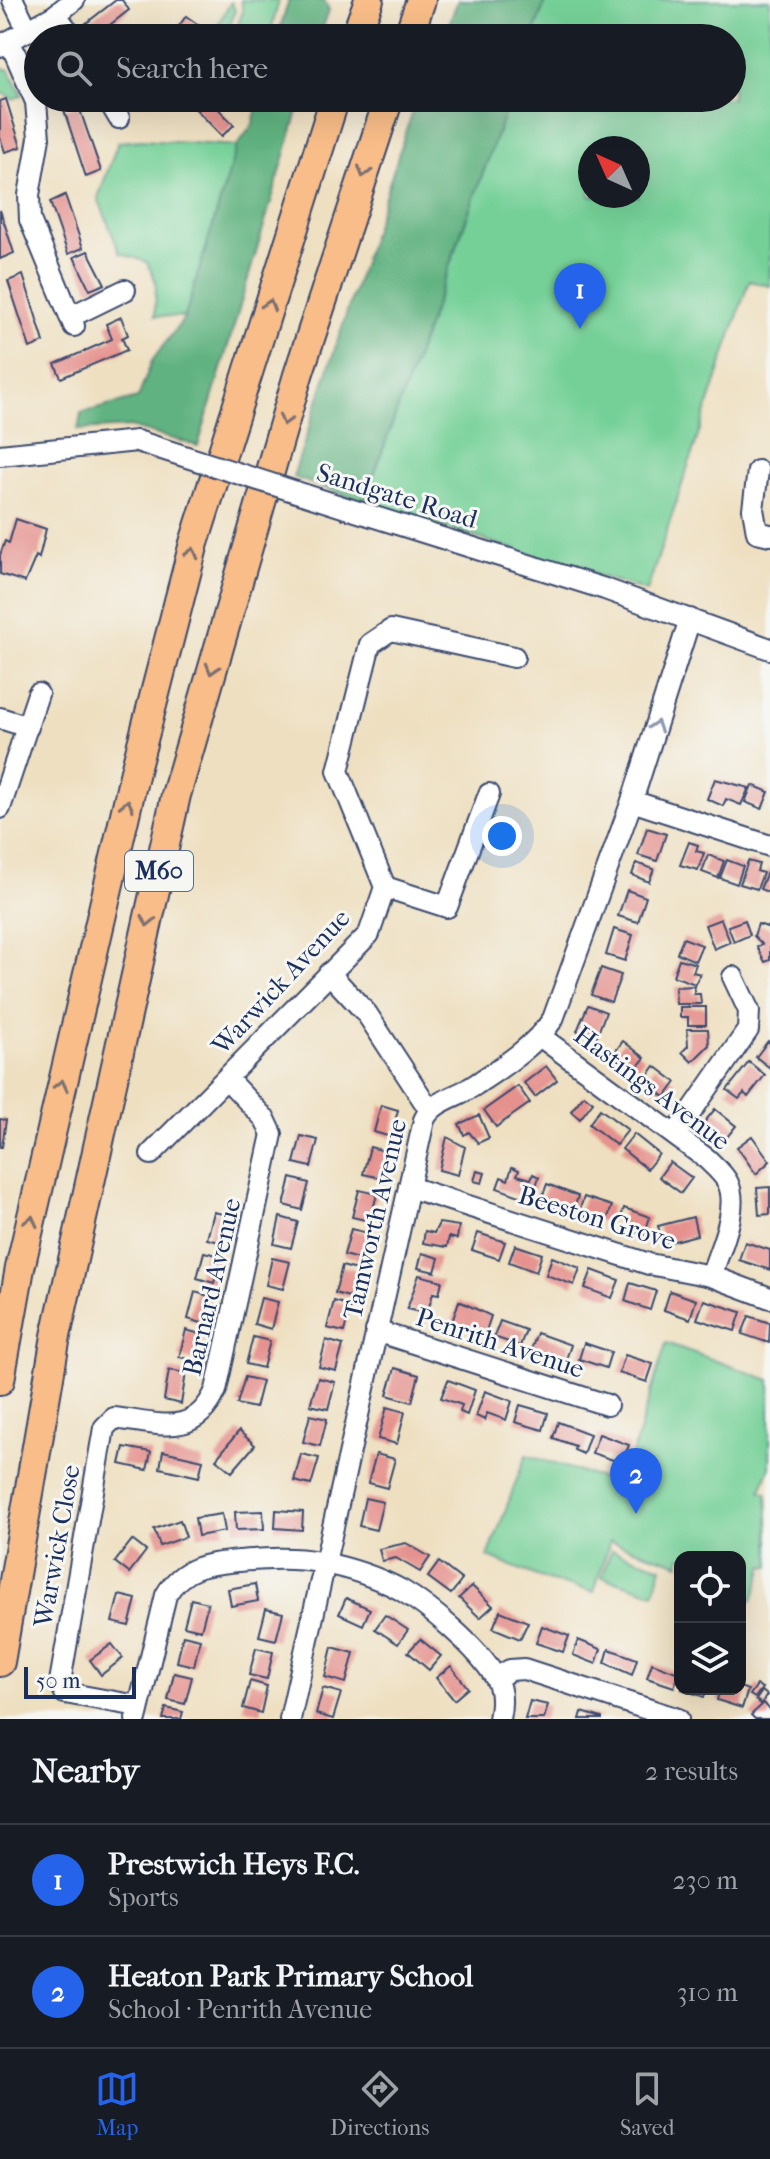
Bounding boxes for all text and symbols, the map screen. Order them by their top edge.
search box [24,24,746,112]
icon: search [52,46,96,90]
text: Search here [116,51,268,86]
north arrow [578,136,650,208]
one-way arrow [358,164,374,178]
pin: 1 [554,263,606,329]
one-way arrow [260,299,276,312]
one-way arrow [278,412,294,426]
street label: Sandgate Road [313,457,482,535]
one-way arrow [182,547,199,561]
one-way arrow [205,662,221,676]
one-way arrow [647,720,663,734]
one-way arrow [118,799,135,812]
your location [482,816,522,856]
road number: M60 [125,851,193,891]
street label: Warwick Avenue [205,903,357,1062]
one-way arrow [140,914,157,927]
street label: Hastings Avenue [568,1019,736,1157]
one-way arrow [52,1079,69,1093]
street label: Tamworth Avenue [337,1116,413,1322]
street label: Beeston Grove [515,1179,679,1257]
street label: Barnard Avenue [176,1195,248,1379]
one-way arrow [22,1215,39,1229]
street label: Penrith Avenue [412,1301,588,1385]
pin: 2 [610,1448,662,1514]
street label: Warwick Close [27,1462,87,1631]
map controls [674,1551,746,1695]
button: locate [674,1551,746,1623]
button: layers [674,1623,746,1695]
scale bar [24,1663,136,1699]
text: 50 m [36,1668,81,1694]
text: Nearby [32,1751,139,1791]
text: 2 results [645,1756,738,1787]
text: Prestwich Heys F.C. [108,1847,359,1882]
text: 1 [53,1865,63,1896]
text: 230 m [672,1865,738,1896]
text: Sports [108,1882,179,1913]
text: Heaton Park Primary School [108,1959,473,1994]
text: 2 [51,1977,65,2008]
text: 310 m [677,1977,738,2008]
text: School · Penrith Avenue [108,1994,372,2025]
tab: Map [95,2067,139,2141]
tab: Directions [330,2067,429,2141]
tab: Saved [620,2067,675,2141]

